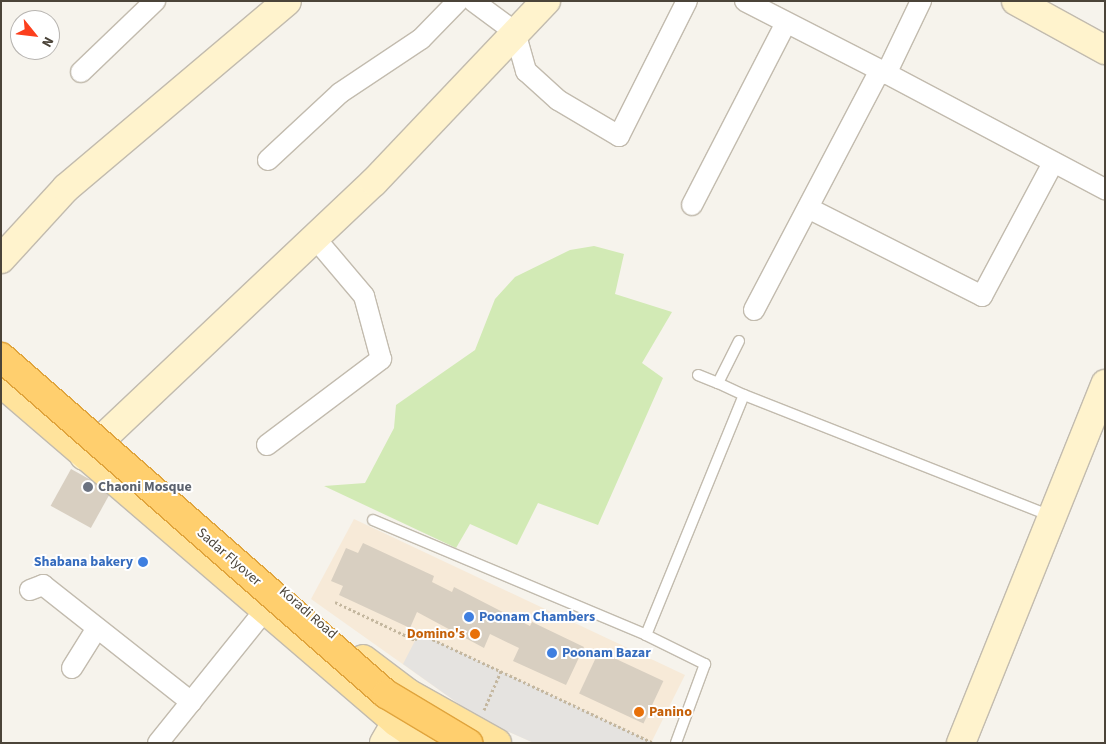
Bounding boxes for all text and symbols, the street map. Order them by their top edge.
north arrow [10,10,60,60]
text: N [36,33,58,51]
place label: Chaoni Mosque [98,479,192,495]
marker: Chaoni Mosque [82,481,94,493]
street label: Sadar Flyover [193,524,265,590]
place label: Shabana bakery [34,554,133,570]
marker: Shabana bakery [137,556,149,568]
street label: Koradi Road [276,583,340,643]
place label: Poonam Chambers [479,609,595,625]
marker: Poonam Chambers [463,611,475,623]
place label: Domino's [407,626,465,642]
marker: Domino's [469,628,481,640]
place label: Poonam Bazar [562,645,651,661]
marker: Poonam Bazar [546,647,558,659]
place label: Panino [649,704,692,720]
marker: Panino [633,706,645,718]

